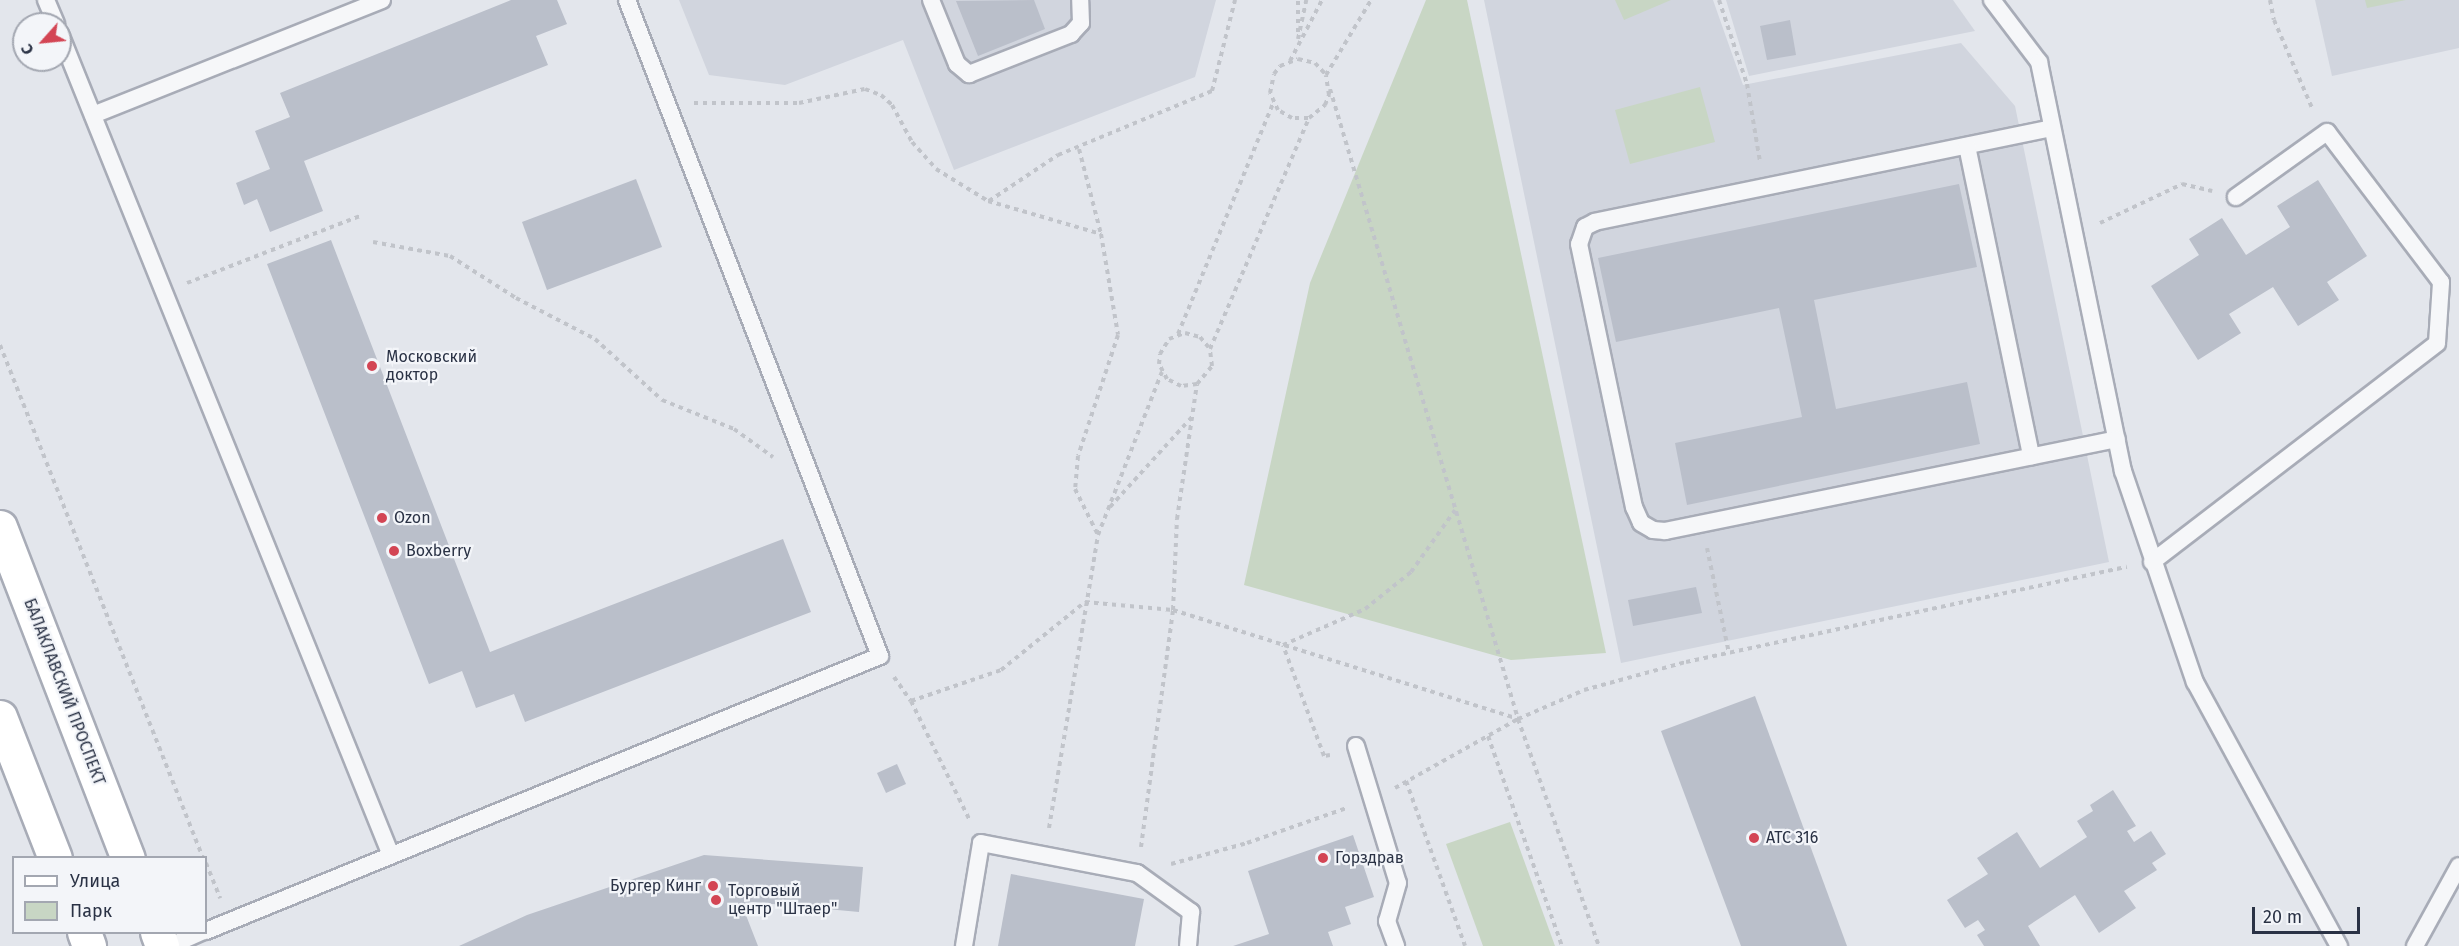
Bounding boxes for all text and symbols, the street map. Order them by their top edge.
north arrow [12,12,72,72]
text: С [17,41,38,58]
place label: Московский доктор [386,347,477,385]
marker: Московский доктор [363,357,381,375]
place label: Ozon [394,508,431,528]
marker: Ozon [375,511,389,525]
place label: Boxberry [406,541,471,561]
marker: Boxberry [387,544,401,558]
street label: БАЛАКЛАВСКИЙ ПРОСПЕКТ [19,596,109,788]
place label: АТС 316 [1766,828,1818,848]
marker: АТС 316 [1747,831,1761,845]
place label: Горздрав [1335,848,1404,868]
marker: Горздрав [1316,851,1330,865]
legend [12,856,207,934]
text: Улица [70,870,120,892]
place label: Бургер Кинг [610,876,701,896]
marker: Бургер Кинг [706,879,720,893]
place label: Торговый центр "Штаер" [728,881,837,919]
marker: Торговый центр "Штаер" [709,893,723,907]
scale bar [2255,895,2363,933]
text: Парк [70,900,112,922]
text: 20 m [2263,906,2302,928]

